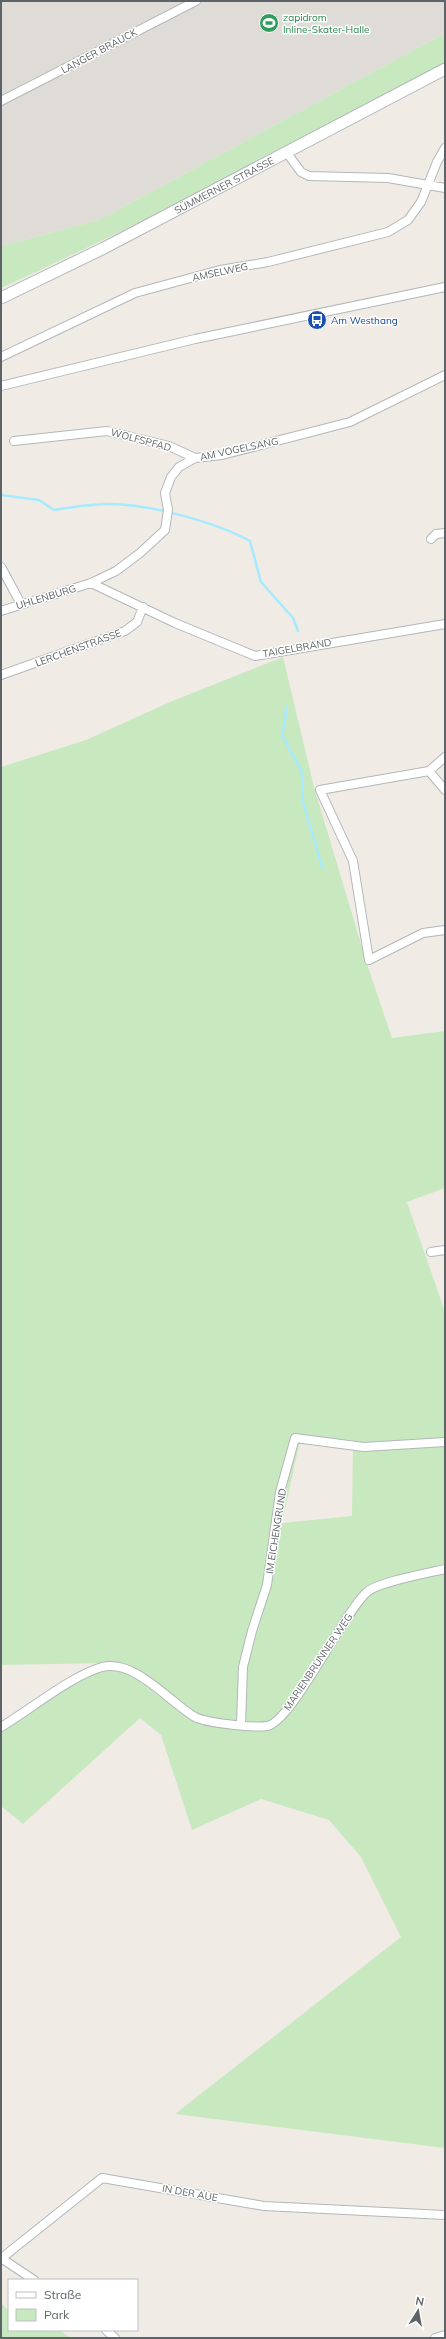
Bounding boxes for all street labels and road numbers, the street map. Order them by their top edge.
street label: LANGER BRAUCK [59,25,140,77]
street label: SÜMMERNER STRASSE [172,153,276,217]
street label: AMSELWEG [191,260,249,284]
street label: WOLFSPFAD [109,426,173,454]
street label: AM VOGELSANG [199,434,279,464]
street label: UHLENBURG [14,582,78,612]
street label: LERCHENSTRASSE [33,626,123,670]
street label: TAIGELBRAND [262,636,332,660]
street label: IM EICHENGRUND [263,1487,289,1575]
street label: MARIENBRUNNER WEG [281,1611,355,1713]
street label: IN DER AUE [161,2182,219,2204]

